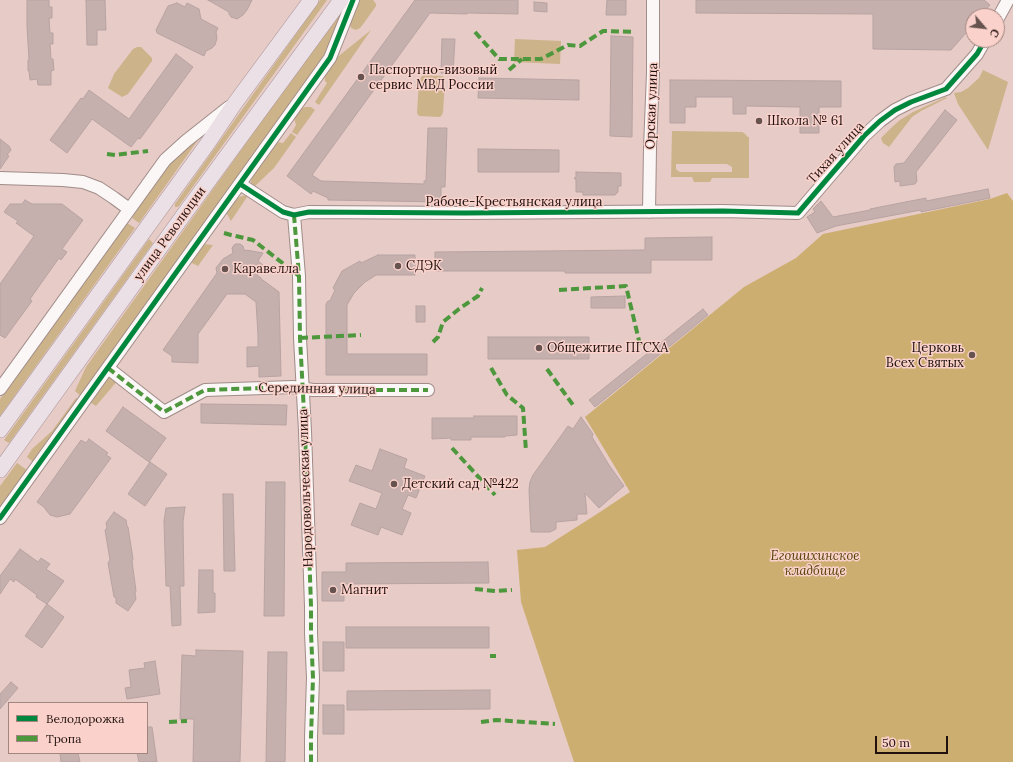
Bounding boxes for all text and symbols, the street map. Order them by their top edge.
north arrow [965,8,1005,48]
text: С [987,27,1003,40]
place label: Паспортно-визовый сервис МВД России [369,62,497,93]
street label: Орская улица [643,62,661,150]
marker: Паспортно-визовый сервис МВД России [356,72,366,82]
place label: Школа № 61 [767,113,843,129]
marker: Школа № 61 [754,116,764,126]
street label: Тихая улица [804,119,868,187]
street label: улица Революции [131,184,209,284]
street label: Рабоче-Крестьянская улица [426,194,602,210]
place label: СДЭК [406,258,442,274]
place label: Каравелла [233,261,299,277]
marker: СДЭК [393,261,403,271]
marker: Каравелла [220,264,230,274]
place label: Общежитие ПГСХА [547,340,668,356]
place label: Церковь Всех Святых [886,340,964,371]
marker: Общежитие ПГСХА [534,343,544,353]
marker: Церковь Всех Святых [967,350,977,360]
street label: Серединная улица [258,380,376,398]
street label: Народовольческая улица [295,408,317,568]
place label: Детский сад №422 [402,476,519,492]
marker: Детский сад №422 [389,479,399,489]
park label: Егошихинское кладбище [771,548,859,579]
place label: Магнит [341,582,388,598]
marker: Магнит [328,585,338,595]
legend [8,702,148,754]
text: Велодорожка [46,711,124,726]
scale bar [877,728,950,754]
text: Тропа [46,731,81,746]
text: 50 m [882,735,910,750]

